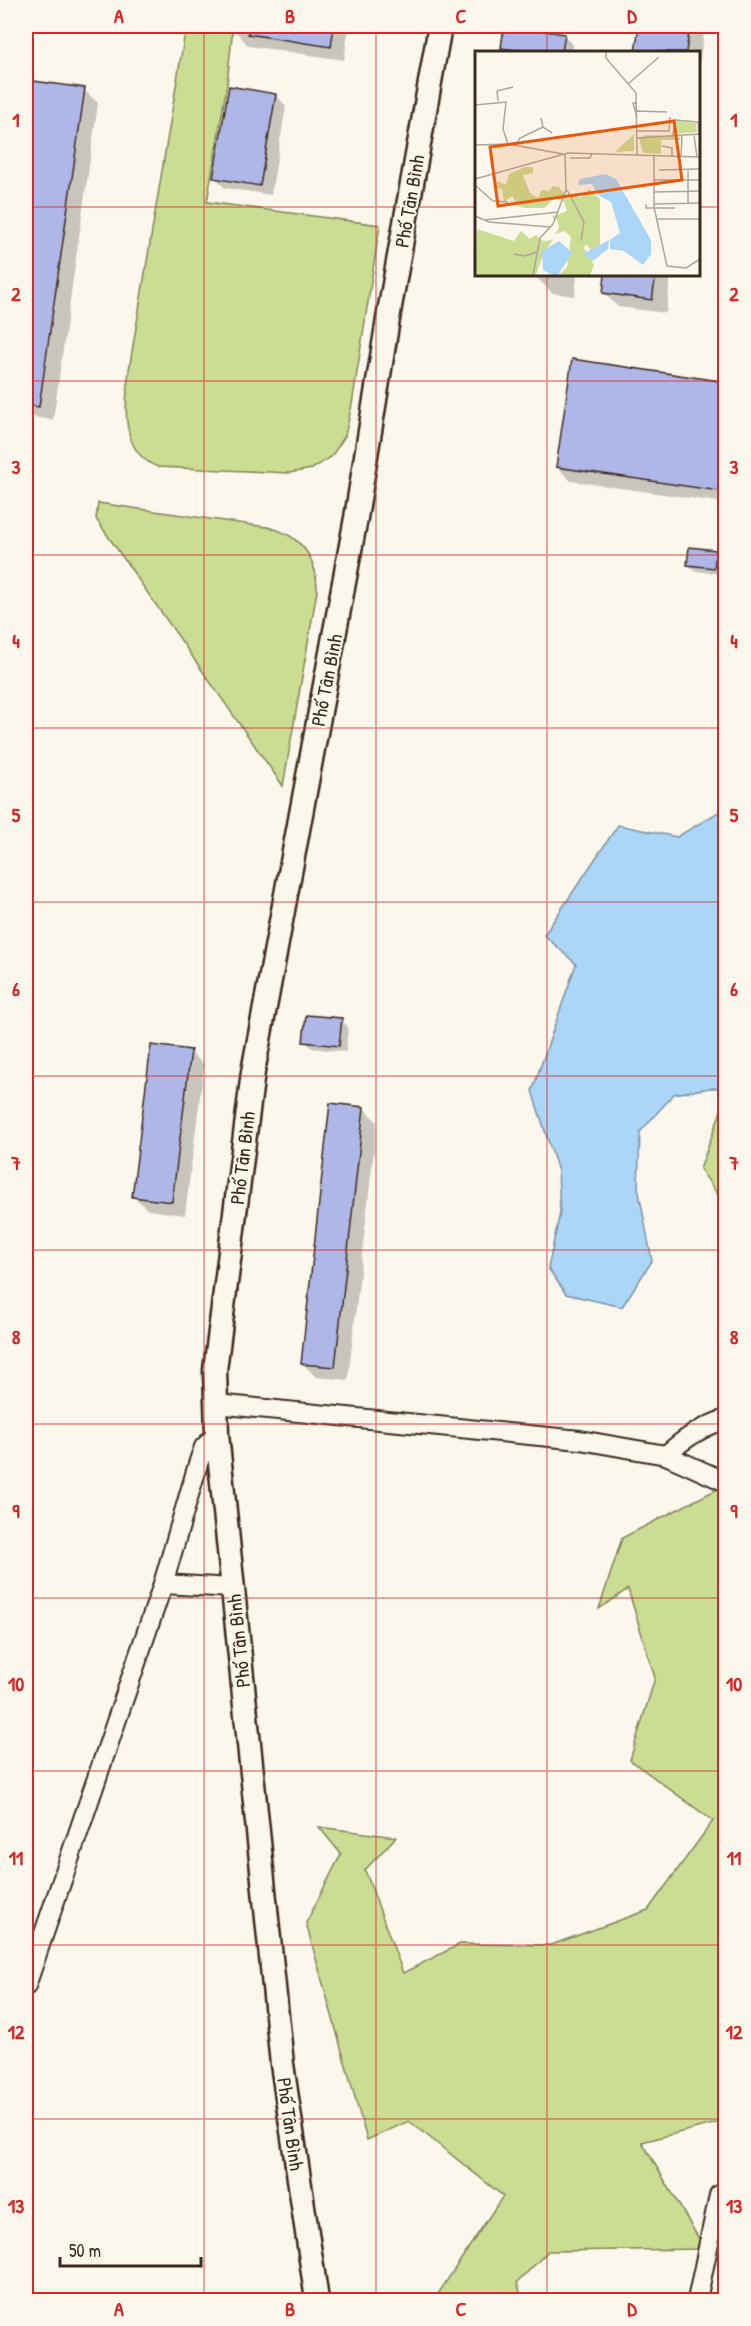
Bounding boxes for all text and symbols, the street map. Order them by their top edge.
text: A [114,2,124,29]
text: B [285,2,295,29]
text: C [456,2,467,29]
text: D [627,2,637,29]
inset map [475,51,700,276]
text: 1 [12,106,20,133]
text: 1 [730,106,738,133]
street label: Phố Tân Bình [388,153,430,249]
text: 2 [11,280,21,307]
text: 2 [729,280,739,307]
text: 3 [12,453,21,480]
text: 3 [730,453,739,480]
text: 4 [12,627,20,654]
text: 4 [730,627,738,654]
street label: Phố Tân Bình [304,631,348,729]
text: 5 [12,801,21,828]
text: 5 [730,801,739,828]
text: 6 [12,975,20,1002]
text: 6 [730,975,738,1002]
street label: Phố Tân Bình [223,1110,261,1206]
text: 7 [10,1149,21,1176]
text: 7 [728,1149,739,1176]
text: 8 [12,1323,21,1350]
text: 8 [730,1323,739,1350]
text: 9 [12,1497,20,1524]
text: 9 [730,1497,738,1524]
street label: Phố Tân Bình [220,1593,256,1689]
text: 10 [8,1670,24,1697]
text: 10 [726,1670,742,1697]
text: 11 [9,1844,23,1871]
text: 11 [727,1844,741,1871]
text: 12 [8,2018,25,2045]
text: 12 [726,2018,743,2045]
street label: Phố Tân Bình [271,2076,311,2172]
text: 13 [8,2192,24,2219]
text: 13 [726,2192,742,2219]
scale bar [60,2230,201,2268]
text: 50 m [69,2238,101,2263]
text: A [114,2295,124,2322]
text: B [285,2295,295,2322]
text: C [456,2295,467,2322]
text: D [627,2295,637,2322]

